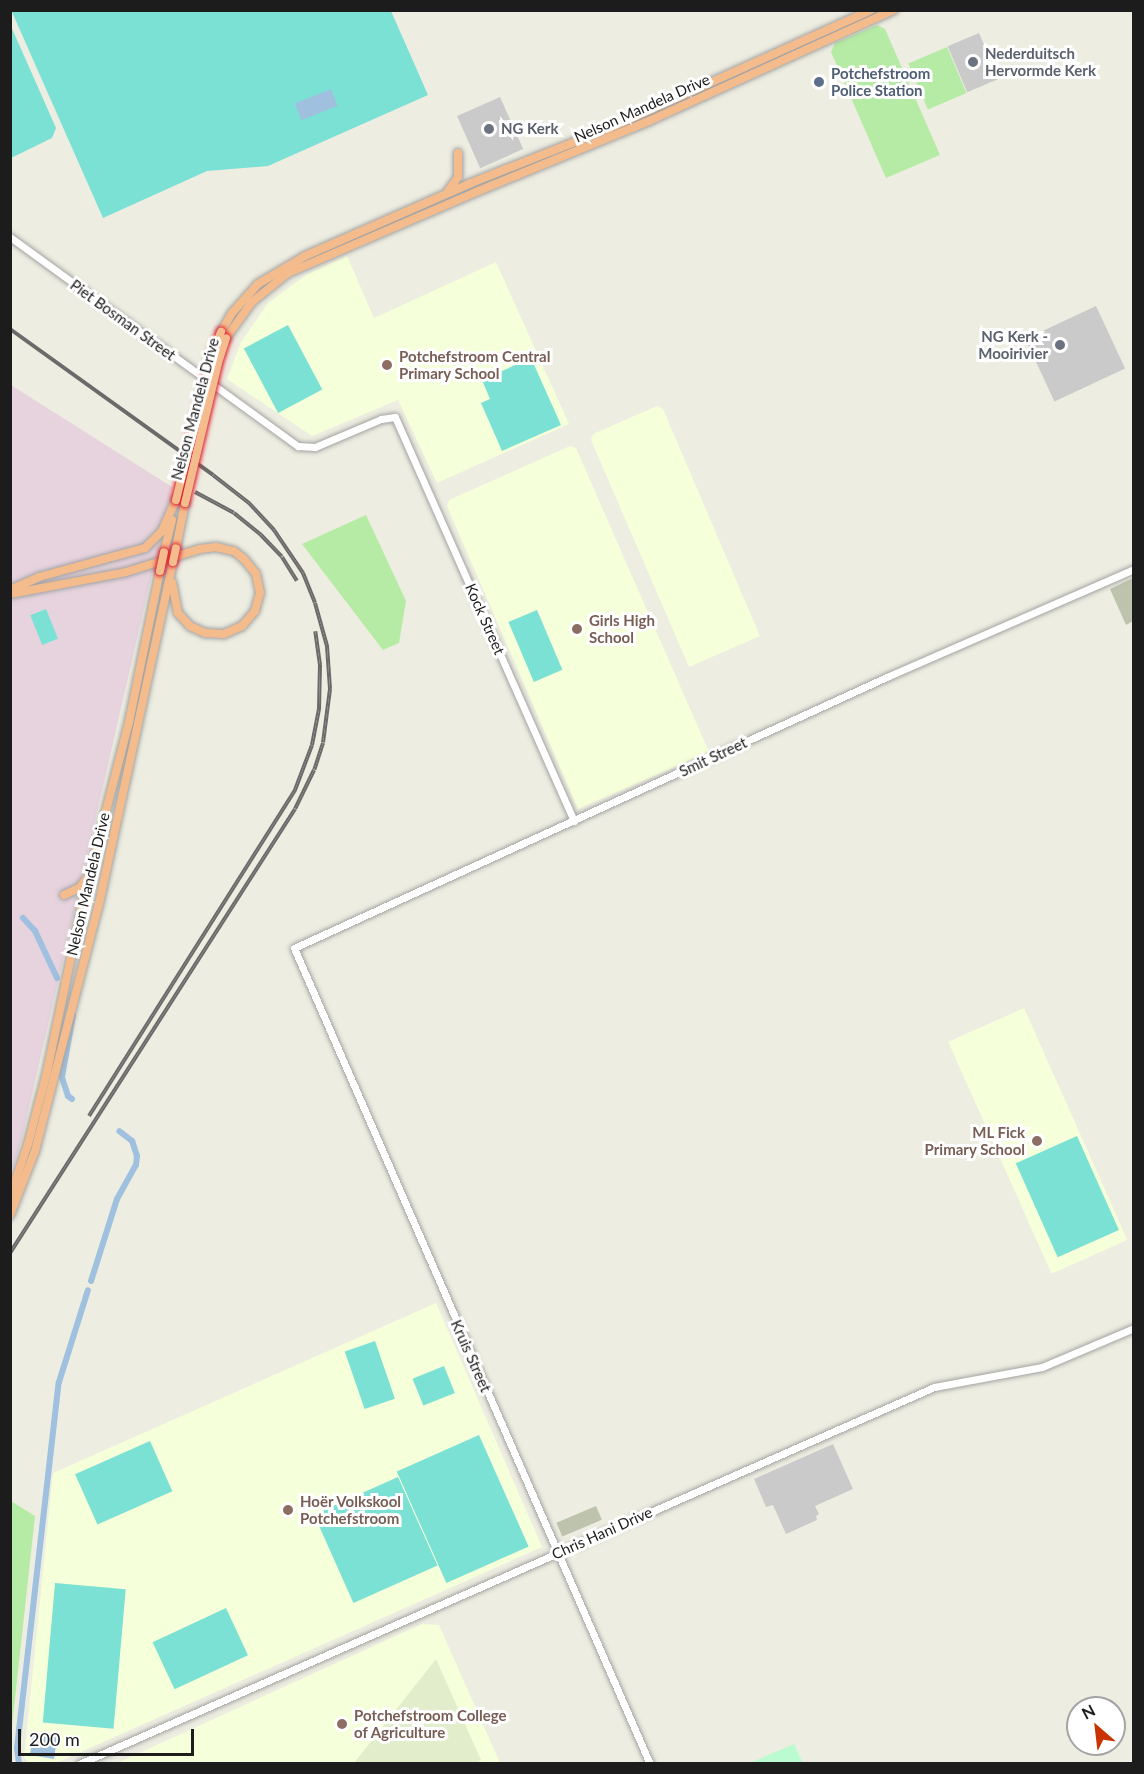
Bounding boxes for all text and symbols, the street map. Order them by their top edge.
place label: Nederduitsch Hervormde Kerk [985,44,1096,79]
marker: Nederduitsch Hervormde Kerk [966,55,980,69]
place label: Potchefstroom Police Station [831,64,930,99]
street label: Nelson Mandela Drive [571,70,713,146]
marker: Potchefstroom Police Station [812,75,826,89]
place label: NG Kerk [501,120,558,138]
marker: NG Kerk [482,122,496,136]
street label: Piet Bosman Street [67,276,179,364]
place label: NG Kerk - Mooirivier [978,327,1048,362]
street label: Nelson Mandela Drive [167,336,223,482]
marker: NG Kerk - Mooirivier [1053,338,1067,352]
place label: Potchefstroom Central Primary School [399,347,550,382]
marker: Potchefstroom Central Primary School [380,358,394,372]
street label: Kock Street [461,581,509,657]
place label: Girls High School [589,611,655,646]
marker: Girls High School [570,622,584,636]
street label: Smit Street [676,733,750,781]
street label: Nelson Mandela Drive [63,811,113,957]
place label: ML Fick Primary School [924,1123,1025,1158]
marker: ML Fick Primary School [1030,1134,1044,1148]
street label: Kruis Street [447,1317,495,1395]
place label: Hoër Volkskool Potchefstroom [300,1492,402,1527]
marker: Hoër Volkskool Potchefstroom [281,1503,295,1517]
street label: Chris Hani Drive [549,1503,655,1563]
north arrow [1066,1696,1126,1756]
text: N [1078,1700,1098,1723]
place label: Potchefstroom College of Agriculture [354,1706,507,1741]
scale bar [21,1717,196,1755]
marker: Potchefstroom College of Agriculture [335,1717,349,1731]
text: 200 m [29,1728,80,1750]

